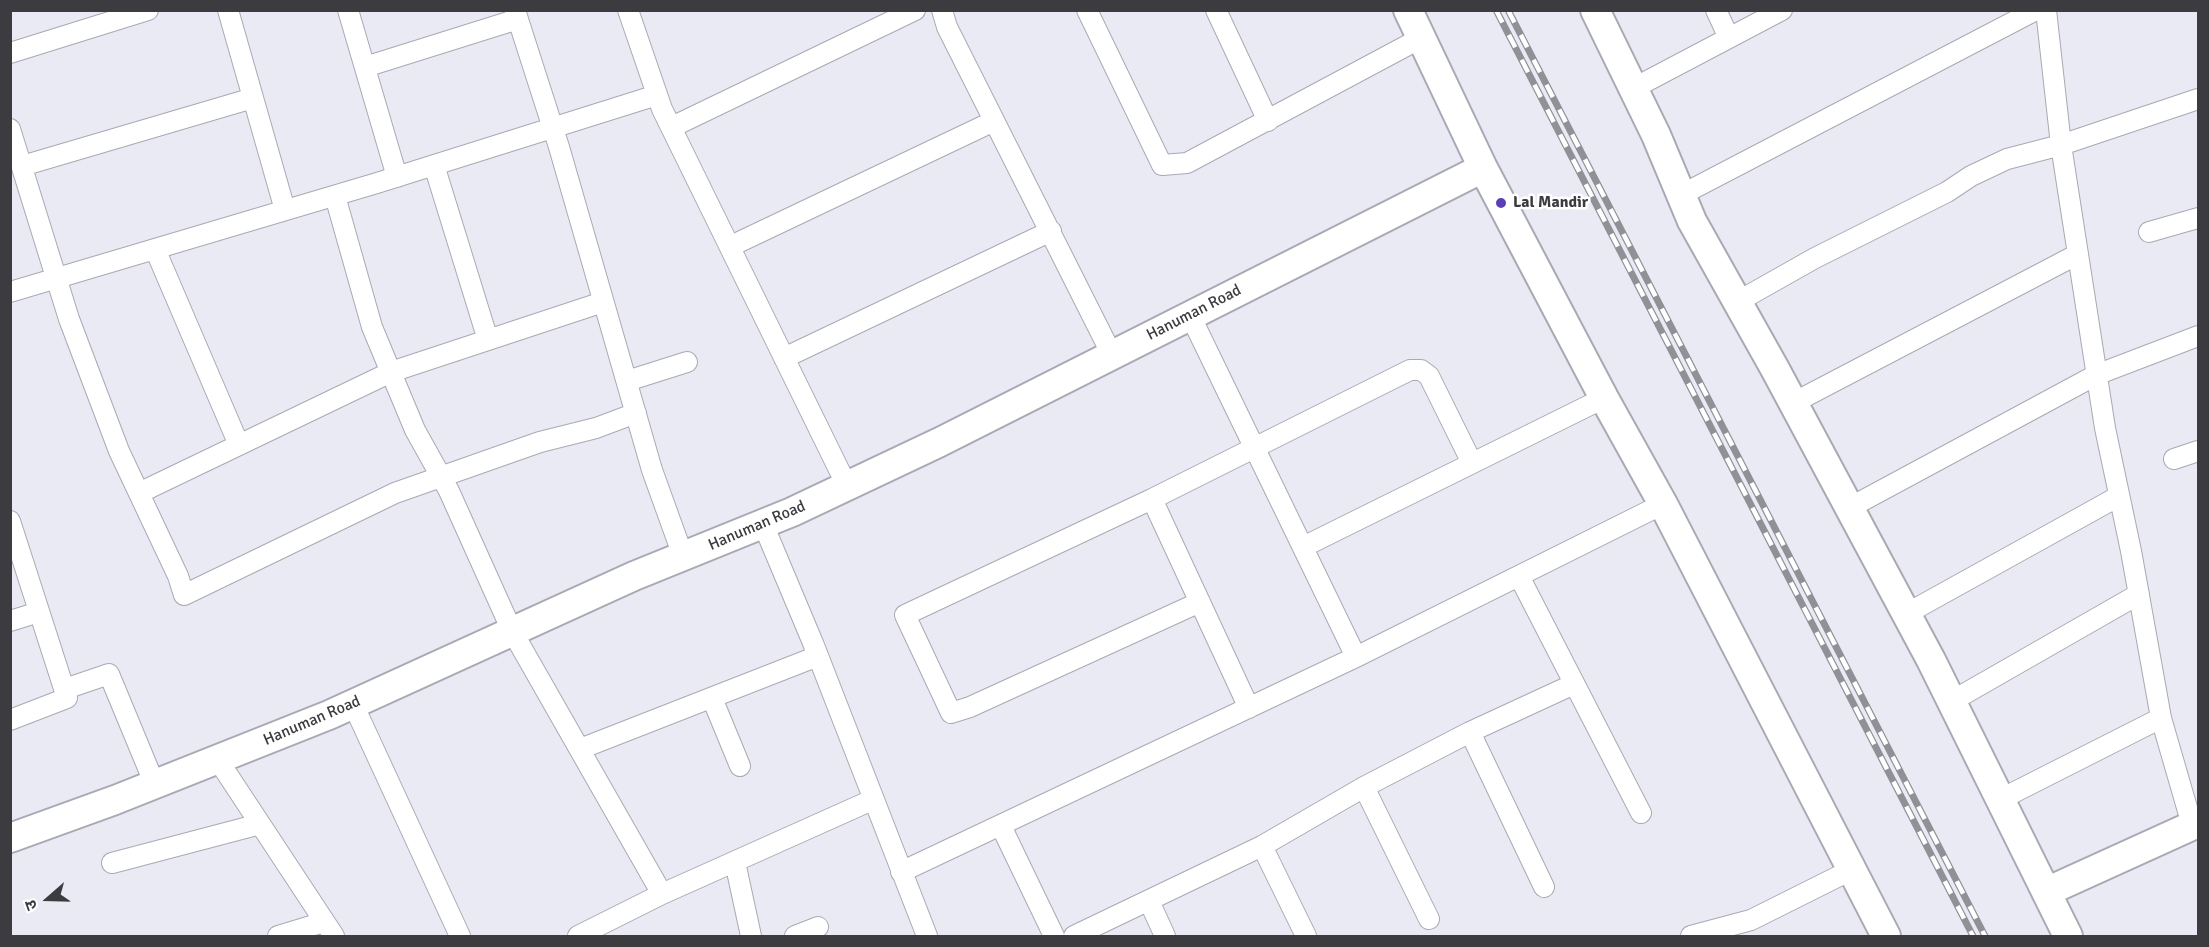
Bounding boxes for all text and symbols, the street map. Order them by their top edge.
place label: Lal Mandir [1513,193,1588,213]
marker: Lal Mandir [1494,196,1508,210]
street label: Hanuman Road [1143,281,1245,345]
street label: Hanuman Road [706,497,808,555]
street label: Hanuman Road [261,692,363,750]
north arrow [18,869,78,929]
text: उ [20,897,42,913]

